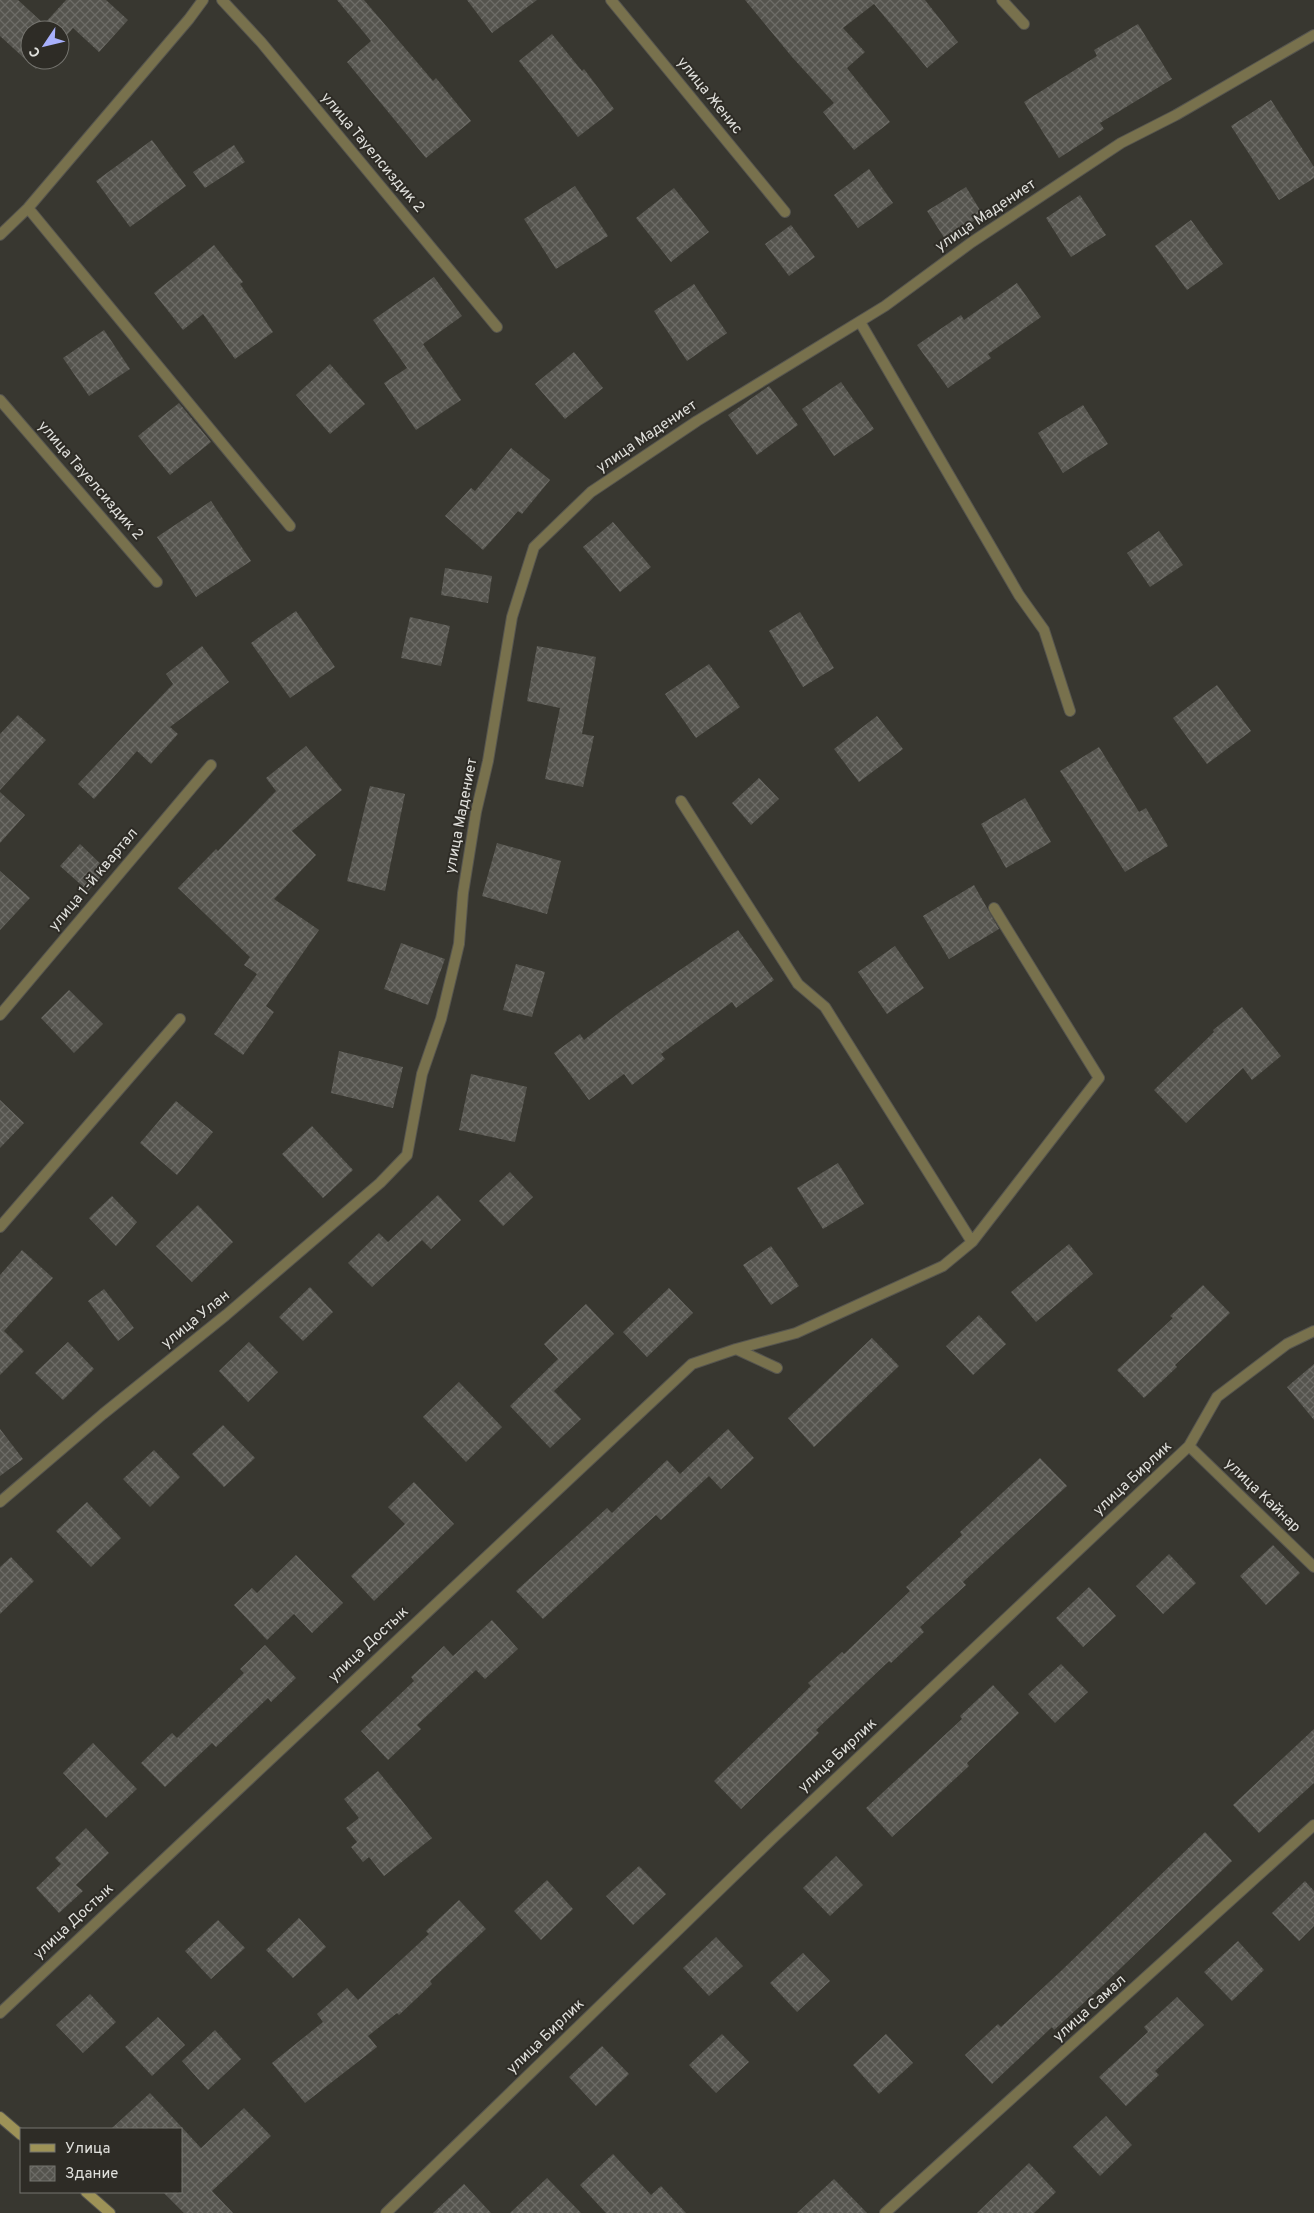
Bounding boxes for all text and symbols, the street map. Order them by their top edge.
north arrow [20,20,70,70]
text: С [26,43,45,60]
street label: улица Женис [672,53,746,139]
street label: улица Тауелсиздик 2 [316,89,428,217]
street label: улица Мадениет [932,175,1040,257]
street label: улица Мадениет [593,396,701,478]
street label: улица Тауелсиздик 2 [33,418,147,544]
street label: улица Мадениет [441,756,483,875]
street label: улица 1-й квартал [45,824,143,936]
street label: улица Улан [158,1287,234,1353]
street label: улица Бирлик [1090,1438,1176,1520]
street label: улица Кайнар [1220,1455,1304,1537]
street label: улица Достык [325,1603,413,1687]
street label: улица Бирлик [795,1715,881,1797]
street label: улица Достык [30,1880,118,1964]
street label: улица Самал [1049,1971,1131,2047]
street label: улица Бирлик [503,1995,589,2079]
legend [20,2128,182,2193]
text: Улица [65,2140,110,2159]
text: Здание [65,2165,118,2184]

